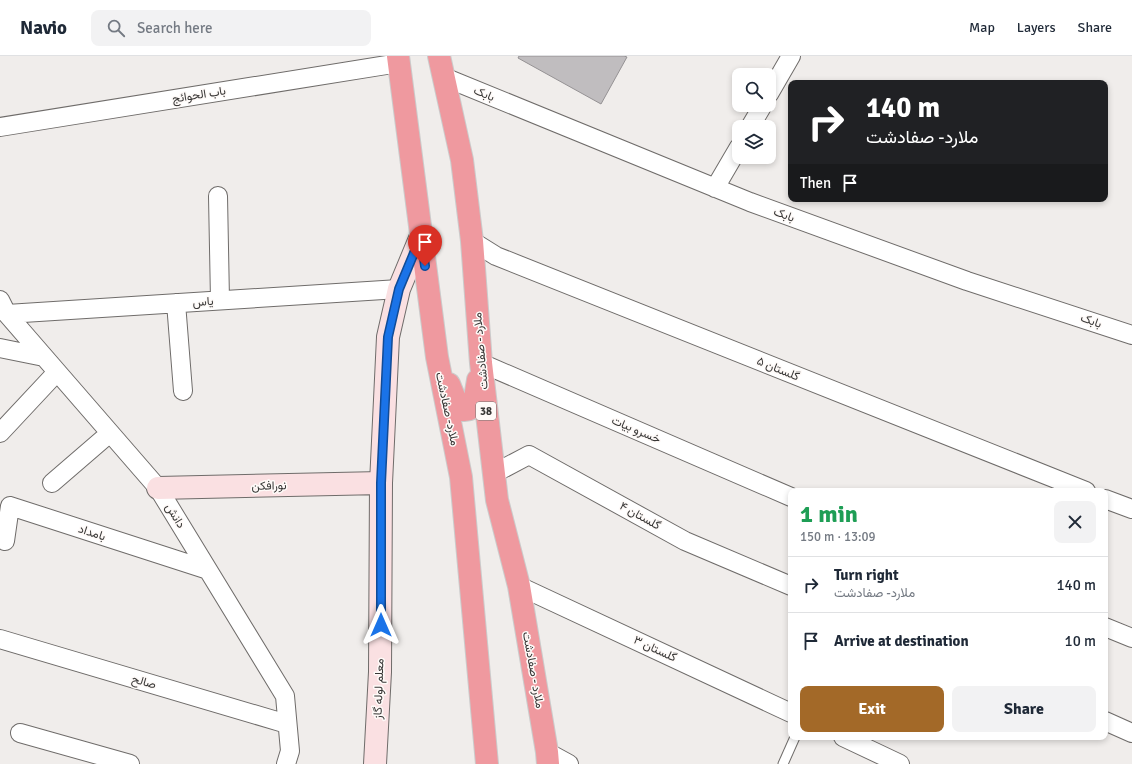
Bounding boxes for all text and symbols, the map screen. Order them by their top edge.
search box [91,10,371,46]
text: Navio [20,16,67,40]
icon: search [105,17,127,39]
text: Search here [137,19,213,37]
text: Map [969,19,995,36]
text: Layers [1017,19,1056,36]
text: Share [1078,19,1112,36]
map controls [732,68,776,164]
button: search [732,68,776,112]
street label: باب الحوائج [171,83,227,108]
street label: بابک [471,83,497,105]
text: 140 m [866,91,940,125]
icon: right [800,96,852,148]
button: layers [732,120,776,164]
text: ملارد- صفادشت [866,126,978,148]
icon: arrive [839,172,861,194]
text: Then [800,174,831,192]
street label: بابک [771,204,797,226]
pin [408,225,442,266]
icon: arrive [414,231,436,253]
street label: یاس [192,294,214,310]
street label: بابک [1078,310,1104,332]
street label: ملارد - صفادشت [470,312,492,390]
street label: گلستان ۵ [754,354,802,384]
street label: ملارد- صفادشت [432,371,462,447]
road number: 38 [476,402,496,420]
street label: خسرو بیات [609,413,663,447]
street label: نورافکن [251,478,287,494]
street label: گلستان ۴ [617,499,663,533]
text: 1 min [800,499,858,529]
street label: دانش [162,501,189,532]
button: close [1054,501,1096,543]
street label: بامداد [76,522,108,544]
text: 150 m · 13:09 [800,529,876,545]
text: Turn right [834,566,899,584]
icon: right [800,574,822,596]
text: 140 m [1056,576,1096,594]
text: ملارد- صفادشت [834,585,915,601]
position arrow [360,604,402,646]
icon: arrive [800,630,822,652]
street label: ملارد - صفادشت [519,631,547,709]
text: Arrive at destination [834,632,969,650]
text: 10 m [1065,632,1096,650]
street label: گلستان ۳ [631,633,679,665]
street label: معلم لوله گاز [370,658,388,721]
street label: صالح [130,671,158,694]
button: Exit [800,686,944,732]
button: Share [952,686,1096,732]

